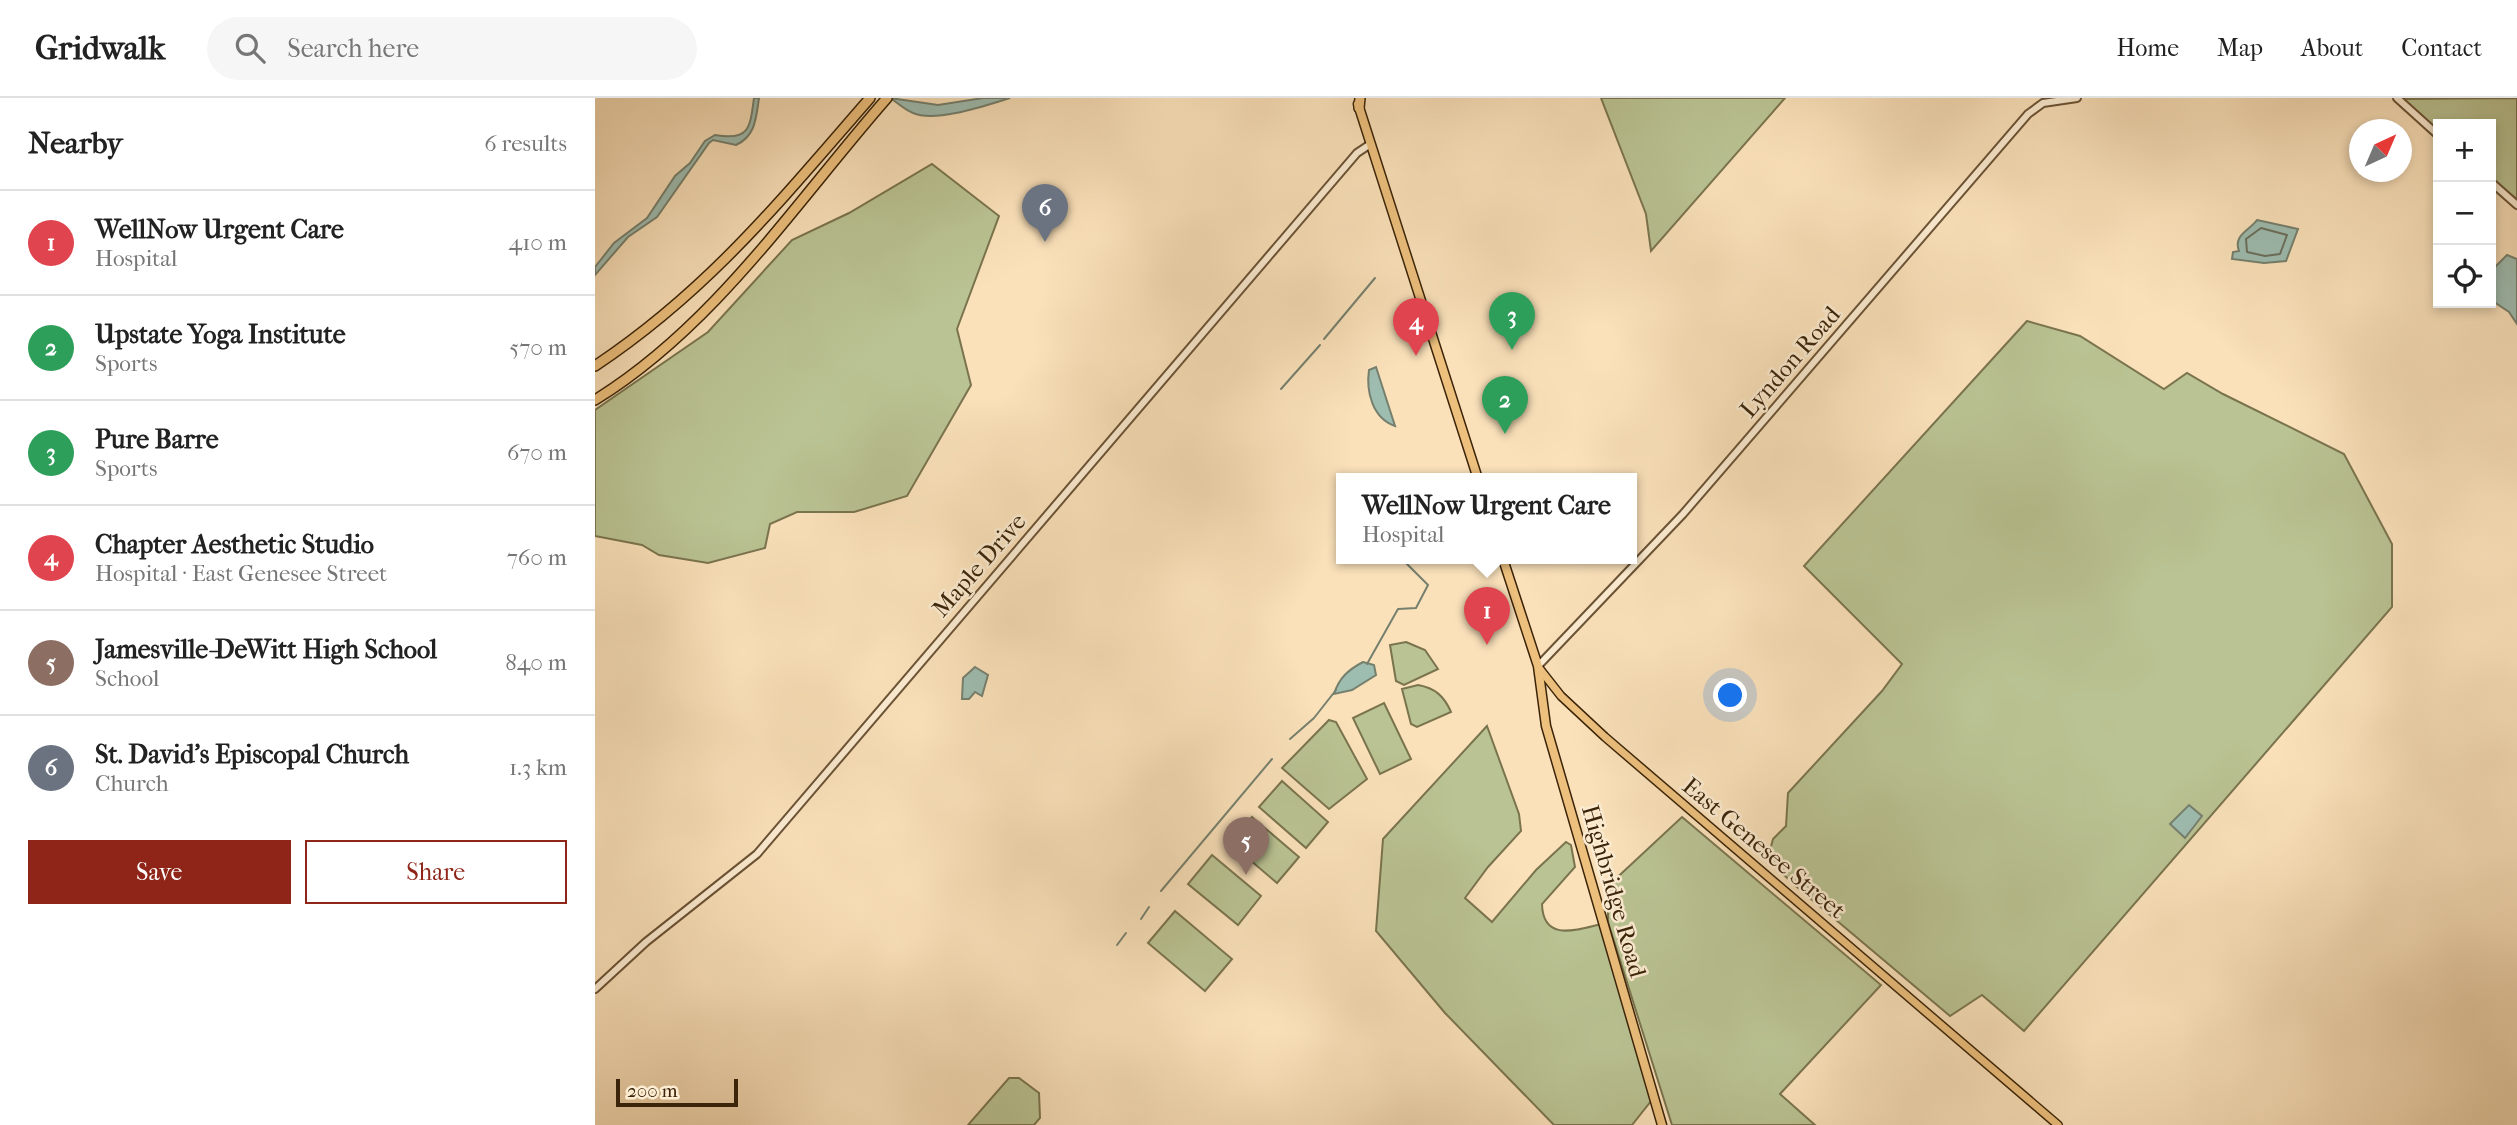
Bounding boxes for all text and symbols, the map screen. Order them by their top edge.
search box [207,17,697,80]
text: Gridwalk [35,29,165,68]
icon: search [231,29,269,67]
text: Search here [287,33,419,64]
text: Home [2117,34,2179,62]
text: Map [2217,34,2263,62]
text: About [2301,34,2363,62]
text: Contact [2401,34,2482,62]
north arrow [2349,119,2412,182]
map controls [2433,119,2496,308]
button: + [2433,119,2496,182]
text: Nearby [28,126,123,161]
text: 6 results [484,130,567,157]
button: − [2433,182,2496,245]
pin: 6 [1022,184,1068,242]
text: WellNow Urgent Care [95,214,344,245]
text: 1 [47,229,55,256]
text: 410 m [509,229,567,256]
text: Hospital [95,245,177,272]
button: locate [2433,245,2496,308]
pin: 3 [1489,292,1535,350]
pin: 4 [1393,298,1439,356]
street label: Lyndon Road [1734,300,1846,423]
text: Upstate Yoga Institute [95,319,346,350]
text: 2 [45,334,57,361]
text: 570 m [509,334,567,361]
text: Sports [95,350,157,377]
pin: 2 [1482,376,1528,434]
text: Pure Barre [95,424,219,455]
text: 3 [46,439,56,466]
text: 670 m [507,439,567,466]
text: Sports [95,455,157,482]
popup [1336,473,1637,564]
text: WellNow Urgent Care [1362,490,1611,521]
street label: Maple Drive [926,507,1032,622]
text: Hospital [1362,521,1444,548]
text: Chapter Aesthetic Studio [95,529,374,560]
text: 4 [44,544,58,571]
text: 760 m [507,544,567,571]
text: Hospital · East Genesee Street [95,560,387,587]
pin: 1 [1464,587,1510,645]
text: Jamesville-DeWitt High School [95,634,437,665]
text: 5 [46,649,56,676]
text: 840 m [505,649,567,676]
text: School [95,665,159,692]
your location [1713,678,1747,712]
text: St. David's Episcopal Church [95,739,409,770]
text: 6 [45,754,57,781]
text: 1.3 km [509,754,567,781]
text: Church [95,770,169,797]
street label: East Genesee Street [1677,772,1851,925]
street label: Highbridge Road [1576,802,1652,981]
pin: 5 [1223,817,1269,875]
button: Save [28,840,291,904]
button: Share [305,840,567,904]
scale bar [616,1076,739,1108]
text: 200 m [627,1080,678,1102]

